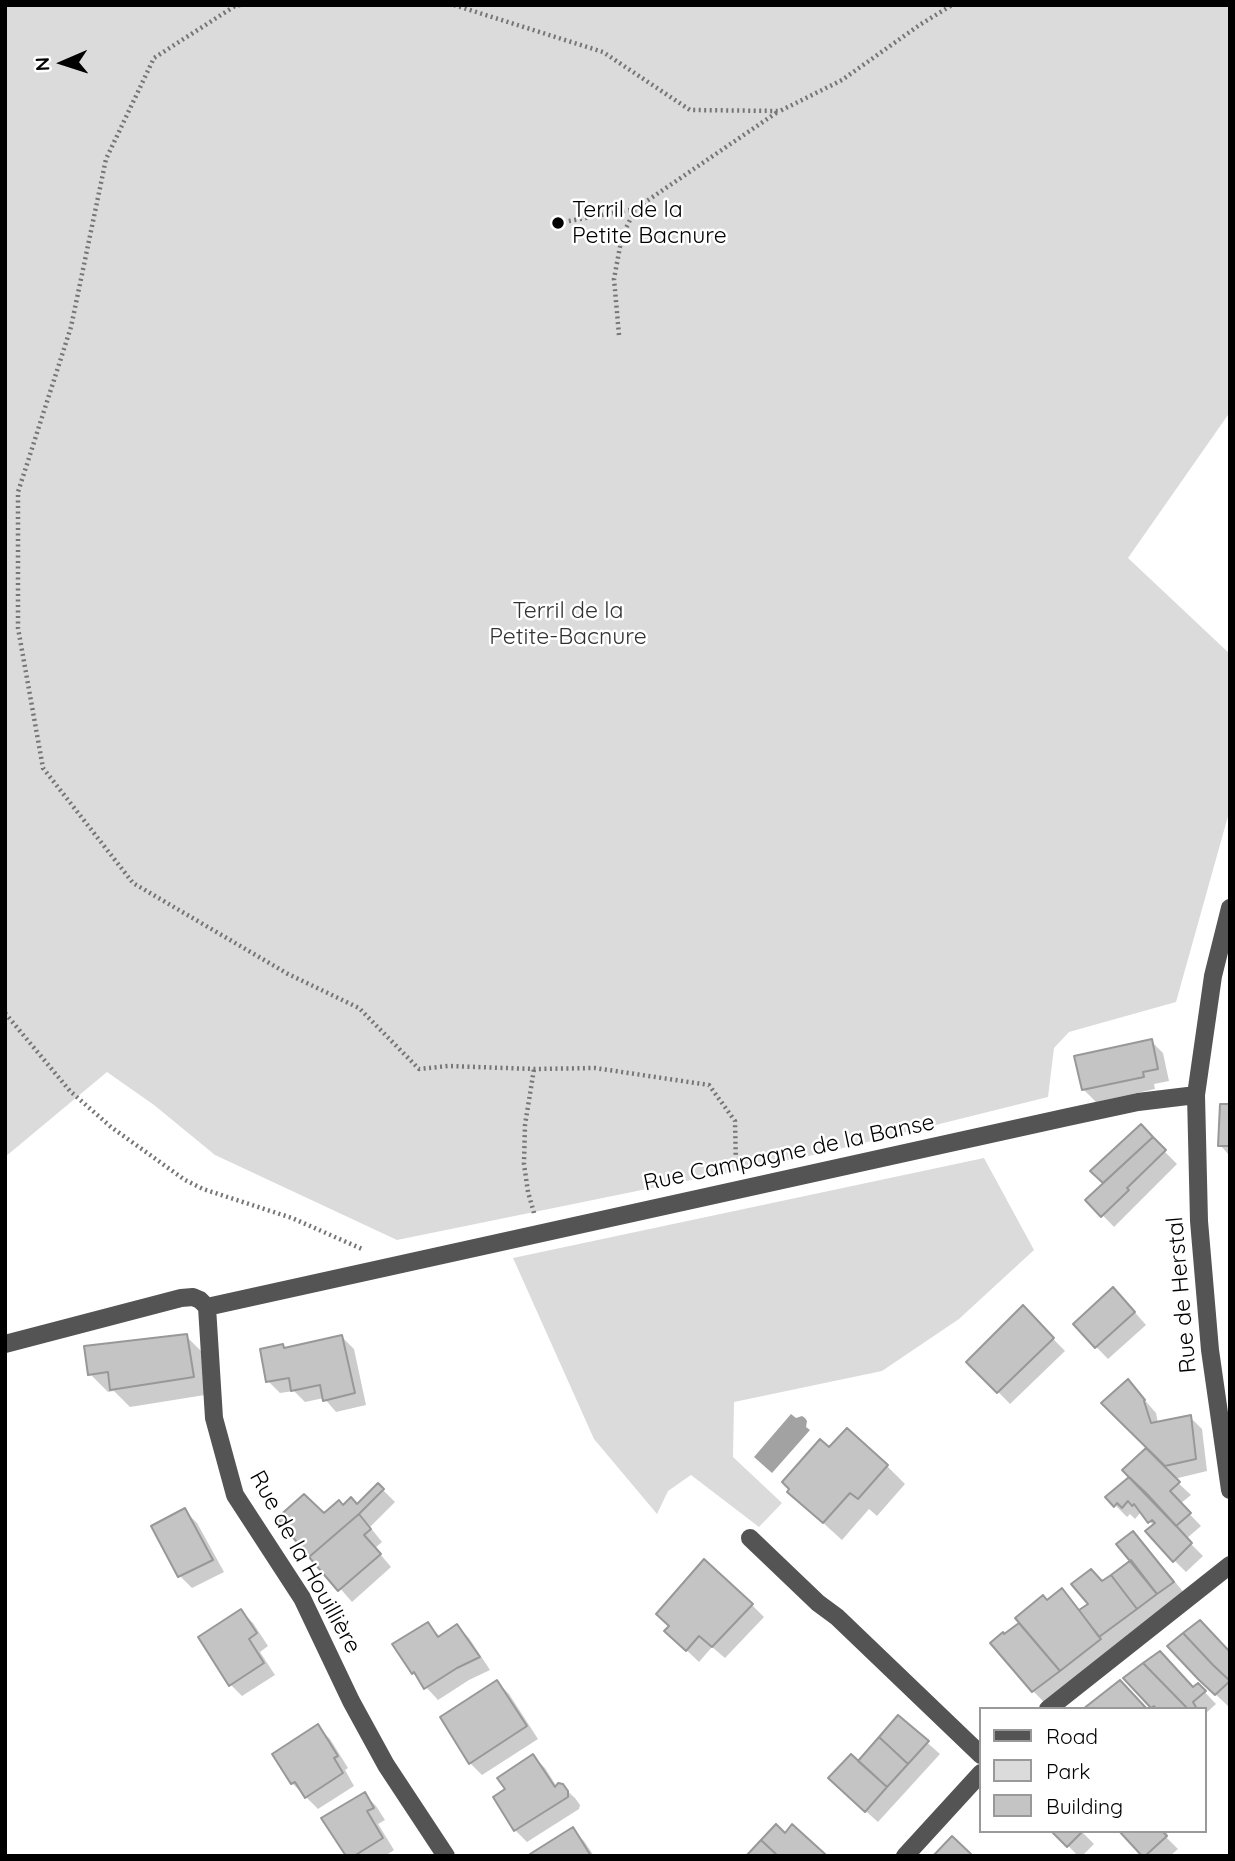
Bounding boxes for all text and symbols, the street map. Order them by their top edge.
north arrow [28,28,98,98]
text: N [30,56,54,72]
place label: Terril de la Petite Bacnure [572,196,727,250]
marker: Terril de la Petite Bacnure [550,215,566,231]
park label: Terril de la Petite-Bacnure [489,597,647,651]
street label: Rue Campagne de la Banse [641,1109,937,1197]
street label: Rue de Herstal [1161,1216,1203,1374]
street label: Rue de la Houillière [243,1466,367,1658]
legend [979,1707,1207,1833]
text: Road [1046,1723,1098,1749]
text: Park [1046,1758,1090,1784]
text: Building [1046,1793,1123,1819]

